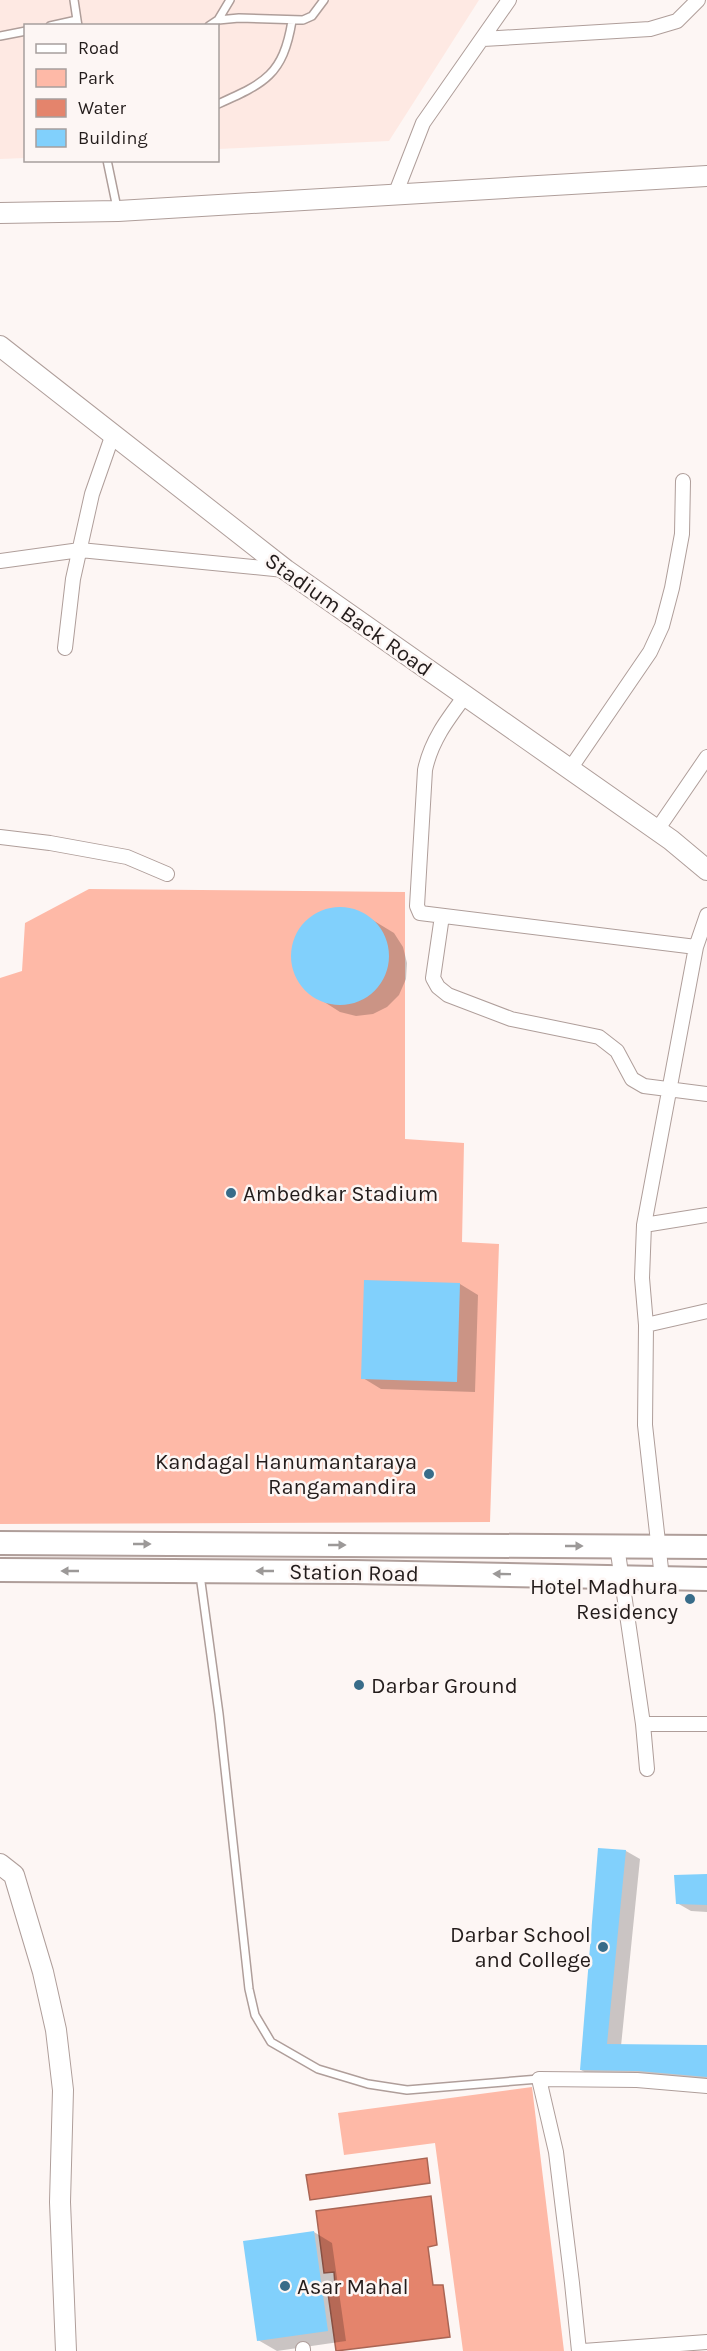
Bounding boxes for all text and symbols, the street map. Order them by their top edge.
legend [24,24,219,162]
text: Road [78,37,119,59]
text: Park [78,67,115,89]
text: Water [78,97,126,119]
text: Building [78,127,148,149]
street label: Stadium Back Road [260,547,437,682]
place label: Ambedkar Stadium [243,1181,438,1207]
marker: Ambedkar Stadium [224,1186,238,1200]
place label: Kandagal Hanumantaraya Rangamandira [155,1449,417,1500]
marker: Kandagal Hanumantaraya Rangamandira [422,1467,436,1481]
one-way arrow [133,1539,152,1549]
one-way arrow [328,1540,347,1550]
one-way arrow [565,1541,584,1551]
street label: Station Road [289,1559,419,1587]
one-way arrow [60,1566,79,1576]
one-way arrow [255,1566,274,1576]
one-way arrow [492,1569,511,1579]
place label: Hotel Madhura Residency [530,1574,678,1625]
marker: Hotel Madhura Residency [683,1592,697,1606]
place label: Darbar Ground [371,1673,518,1699]
marker: Darbar Ground [352,1678,366,1692]
place label: Darbar School and College [450,1922,591,1973]
marker: Darbar School and College [596,1940,610,1954]
place label: Asar Mahal [297,2274,409,2300]
marker: Asar Mahal [278,2279,292,2293]

